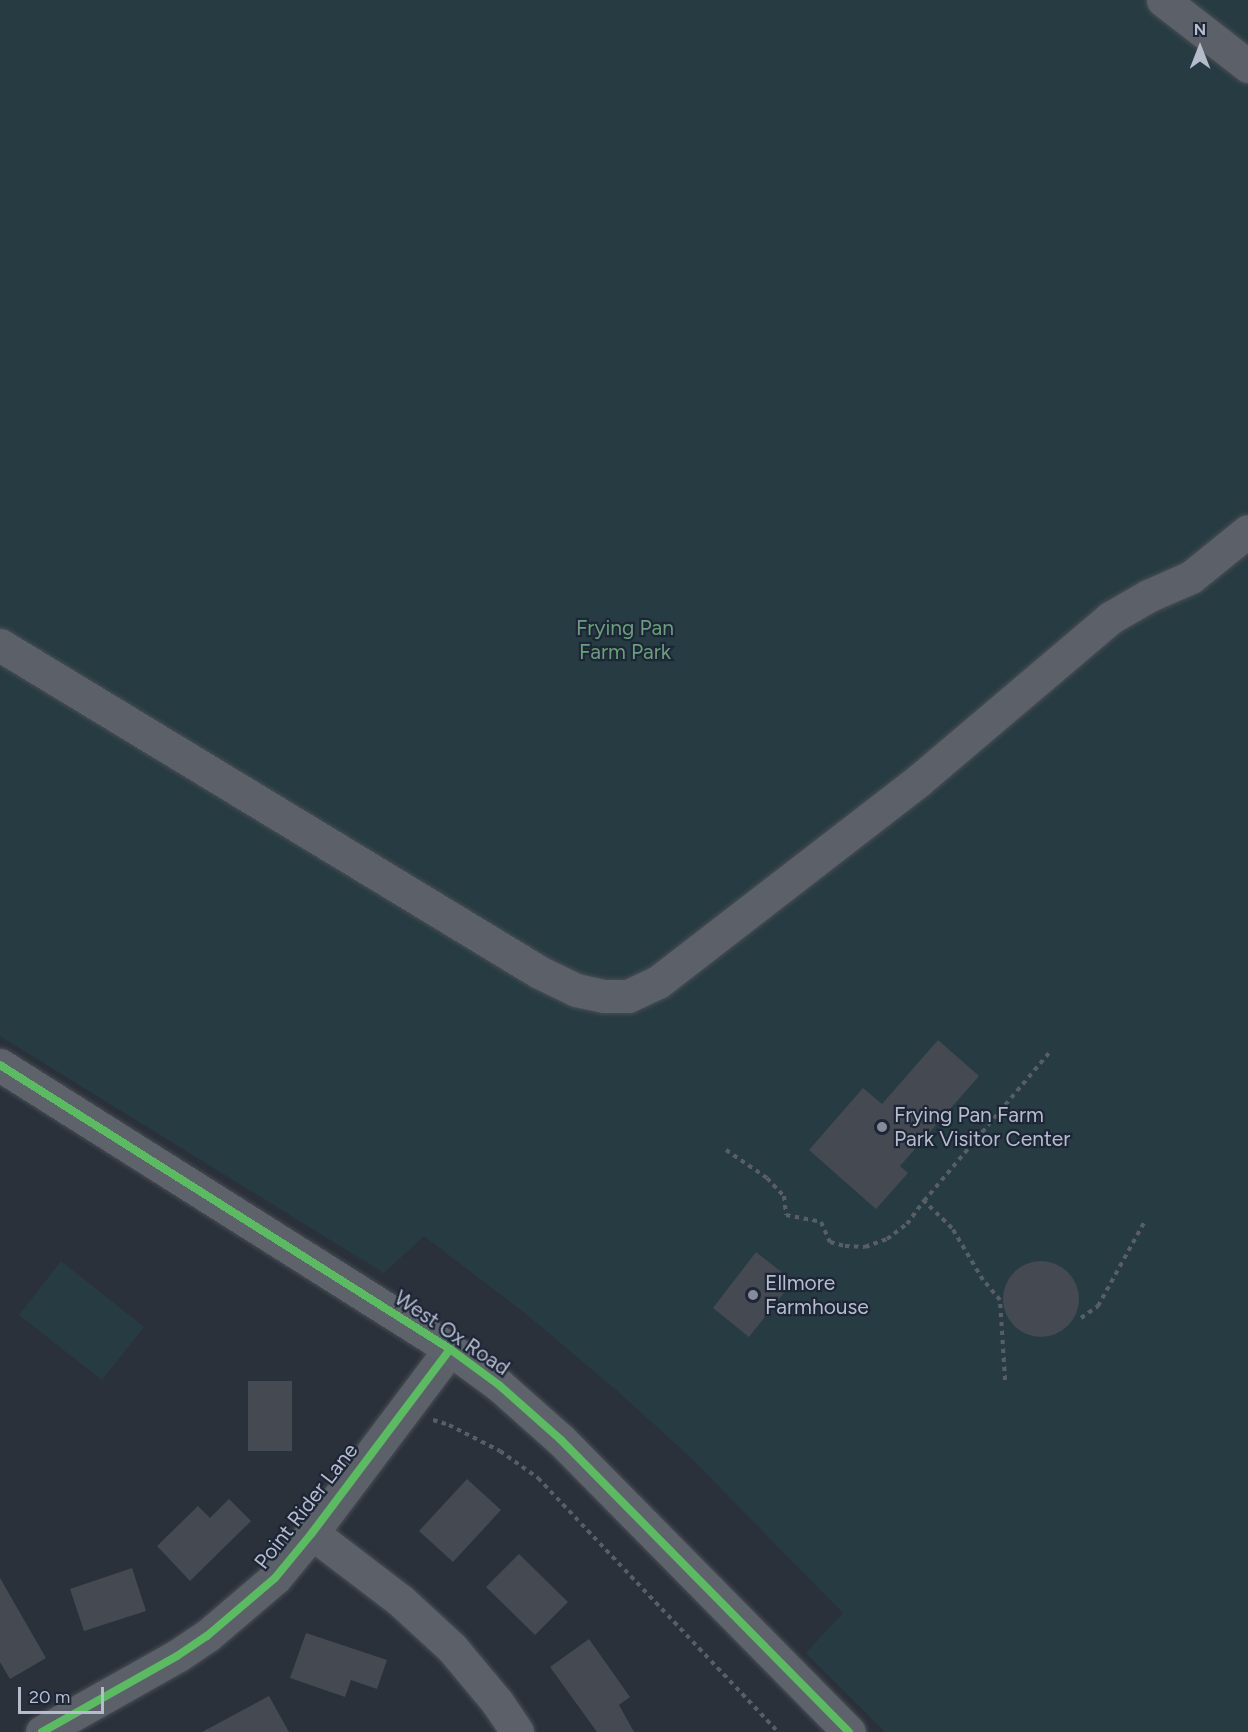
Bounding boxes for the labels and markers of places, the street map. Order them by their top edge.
place label: Frying Pan Farm Park Visitor Center [894,1102,1070,1152]
marker: Frying Pan Farm Park Visitor Center [875,1120,889,1134]
place label: Ellmore Farmhouse [765,1270,869,1320]
marker: Ellmore Farmhouse [746,1288,760,1302]

